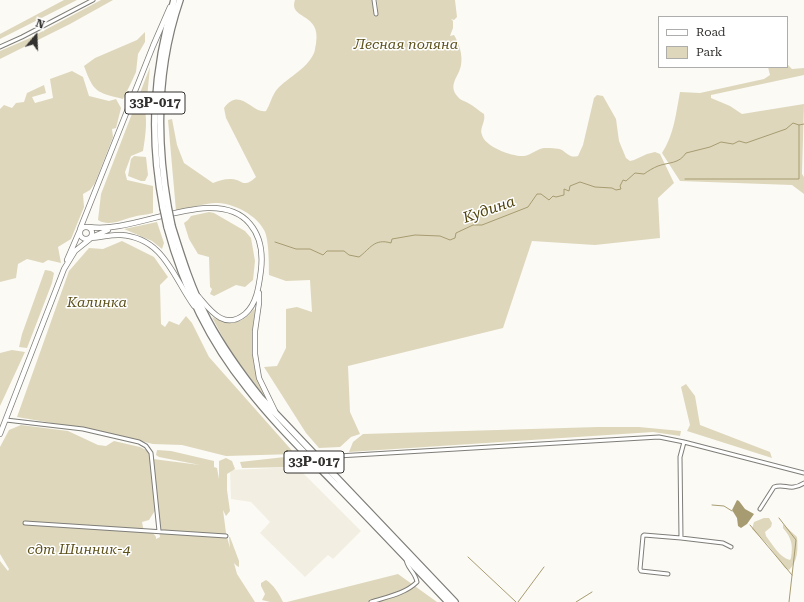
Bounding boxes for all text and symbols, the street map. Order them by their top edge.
north arrow [16,16,56,56]
legend [658,16,788,68]
text: N [34,17,46,32]
text: Road [696,25,725,39]
park label: Лесная поляна [354,37,458,53]
text: Park [696,45,722,59]
road number: 33Р-017 [125,92,185,114]
water label: Кудина [461,193,517,227]
park label: Калинка [67,295,127,311]
road number: 33Р-017 [284,451,344,473]
park label: сдт Шинник-4 [27,542,131,558]

